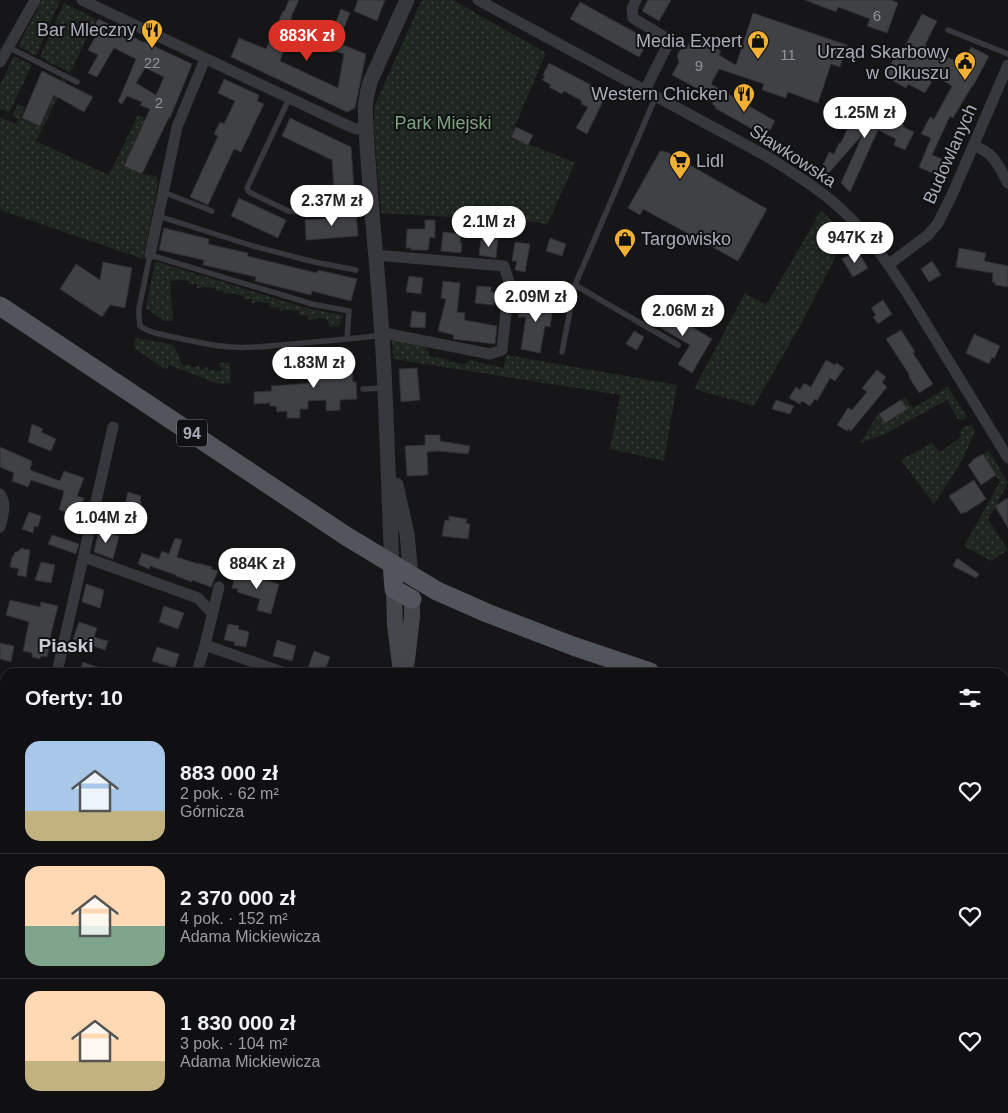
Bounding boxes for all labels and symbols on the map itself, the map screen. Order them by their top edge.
house number: 6 [873,7,881,24]
restaurant icon: Bar Mleczny [140,18,164,49]
place label: Bar Mleczny [37,20,136,40]
pin: 883K zł [261,20,353,62]
shop icon: Media Expert [746,29,770,60]
place label: Media Expert [636,31,742,51]
place label: Urząd Skarbowy w Olkuszu [817,42,949,83]
house number: 11 [780,46,796,63]
public building icon: Urząd Skarbowy w Olkuszu [953,50,977,81]
house number: 22 [144,54,160,71]
house number: 9 [695,57,703,74]
restaurant icon: Western Chicken [732,82,756,113]
place label: Western Chicken [591,84,728,104]
house number: 2 [155,94,163,111]
pin: 1.25M zł [813,96,917,139]
street label: Budowlanych [919,101,981,207]
park label: Park Miejski [394,113,492,133]
street label: Sławkowska [746,121,841,192]
supermarket icon: Lidl [668,149,692,180]
place label: Lidl [696,151,724,171]
pin: 2.37M zł [280,184,384,227]
pin: 2.1M zł [443,206,535,248]
pin: 947K zł [809,222,901,264]
shop icon: Targowisko [613,227,637,258]
place label: Targowisko [641,229,731,249]
pin: 2.09M zł [484,280,588,323]
pin: 2.06M zł [631,294,735,337]
pin: 1.83M zł [262,346,366,389]
road number: 94 [177,419,207,446]
pin: 1.04M zł [54,502,158,544]
pin: 884K zł [211,548,303,590]
district label: Piaski [39,635,93,656]

